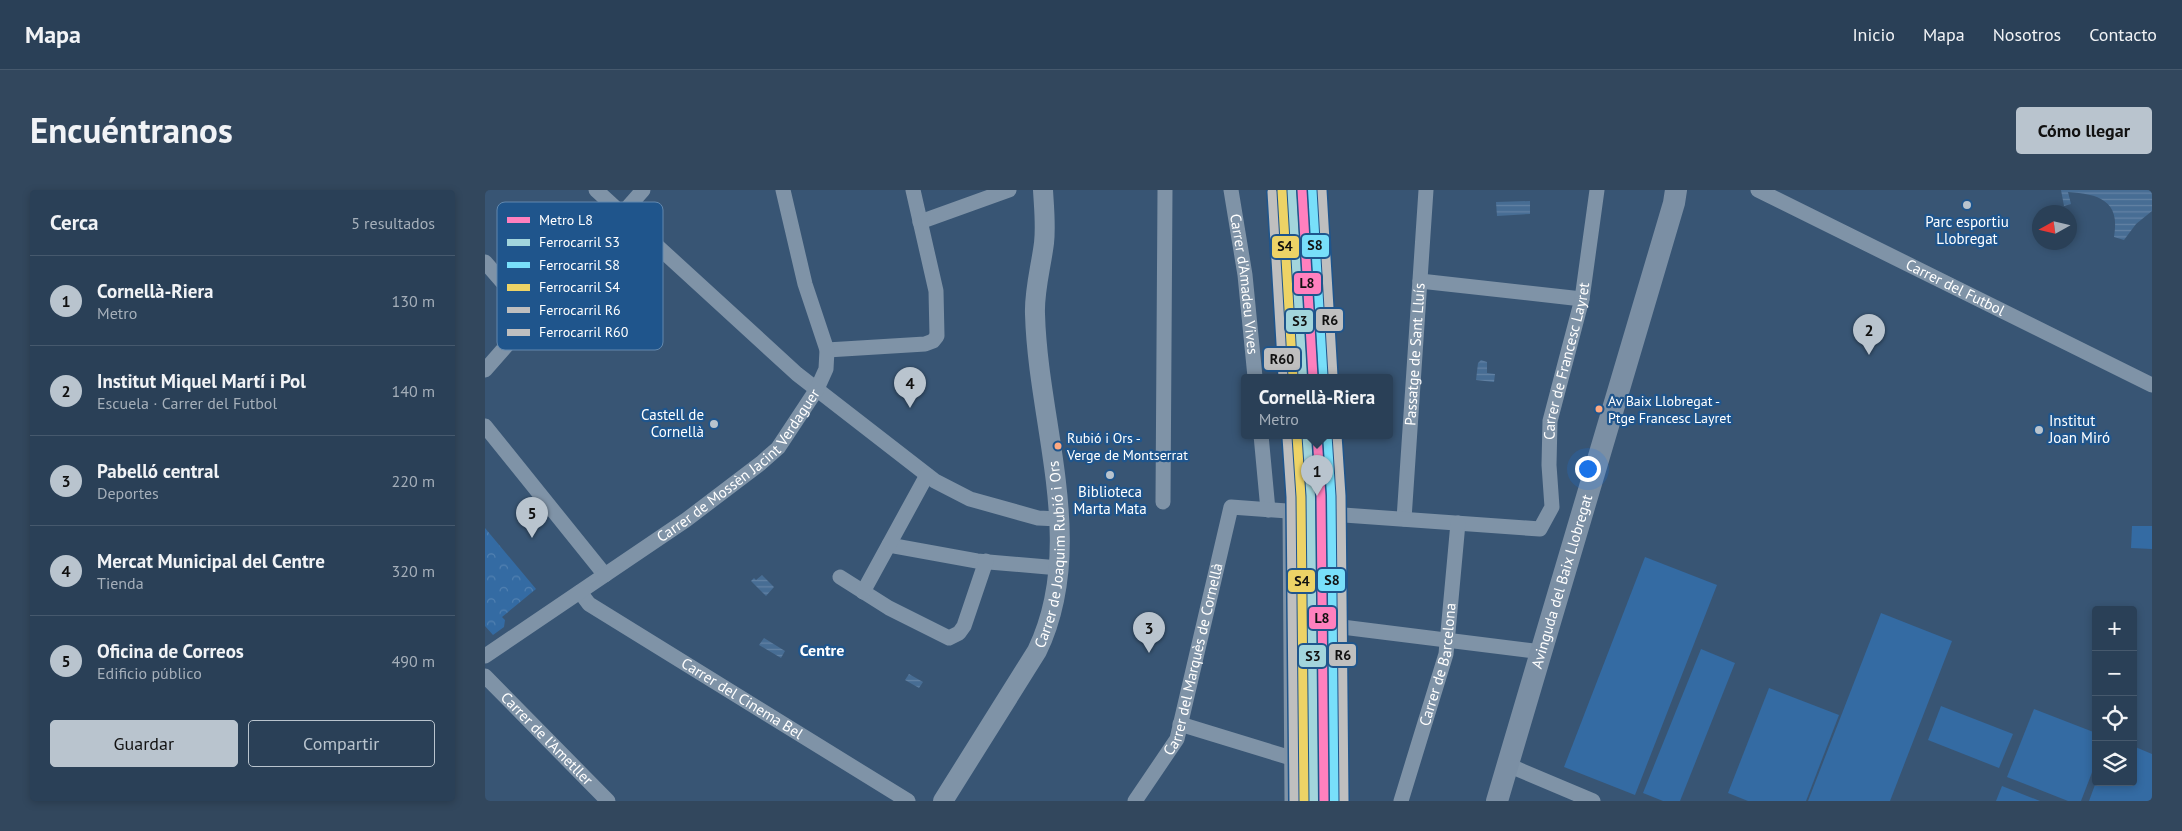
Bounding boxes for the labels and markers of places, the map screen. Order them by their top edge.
marker: Parc esportiu Llobregat [1961,199,1973,211]
place label: Parc esportiu Llobregat [1925,212,2009,248]
pin: 2 [1853,314,1885,355]
pin: 4 [894,367,926,408]
place label: Av Baix Llobregat - Ptge Francesc Layret [1608,392,1731,427]
marker: Av Baix Llobregat - Ptge Francesc Layret [1594,404,1604,414]
place label: Castell de Cornellà [641,405,704,441]
place label: Institut Joan Miró [2048,411,2110,447]
marker: Castell de Cornellà [708,418,720,430]
marker: Institut Joan Miró [2033,424,2045,436]
place label: Rubió i Ors - Verge de Montserrat [1066,429,1188,464]
marker: Rubió i Ors - Verge de Montserrat [1053,441,1063,451]
pin: 1 [1301,455,1333,496]
marker: Biblioteca Marta Mata [1104,469,1116,481]
place label: Biblioteca Marta Mata [1073,482,1147,518]
pin: 5 [516,497,548,538]
pin: 3 [1133,612,1165,653]

